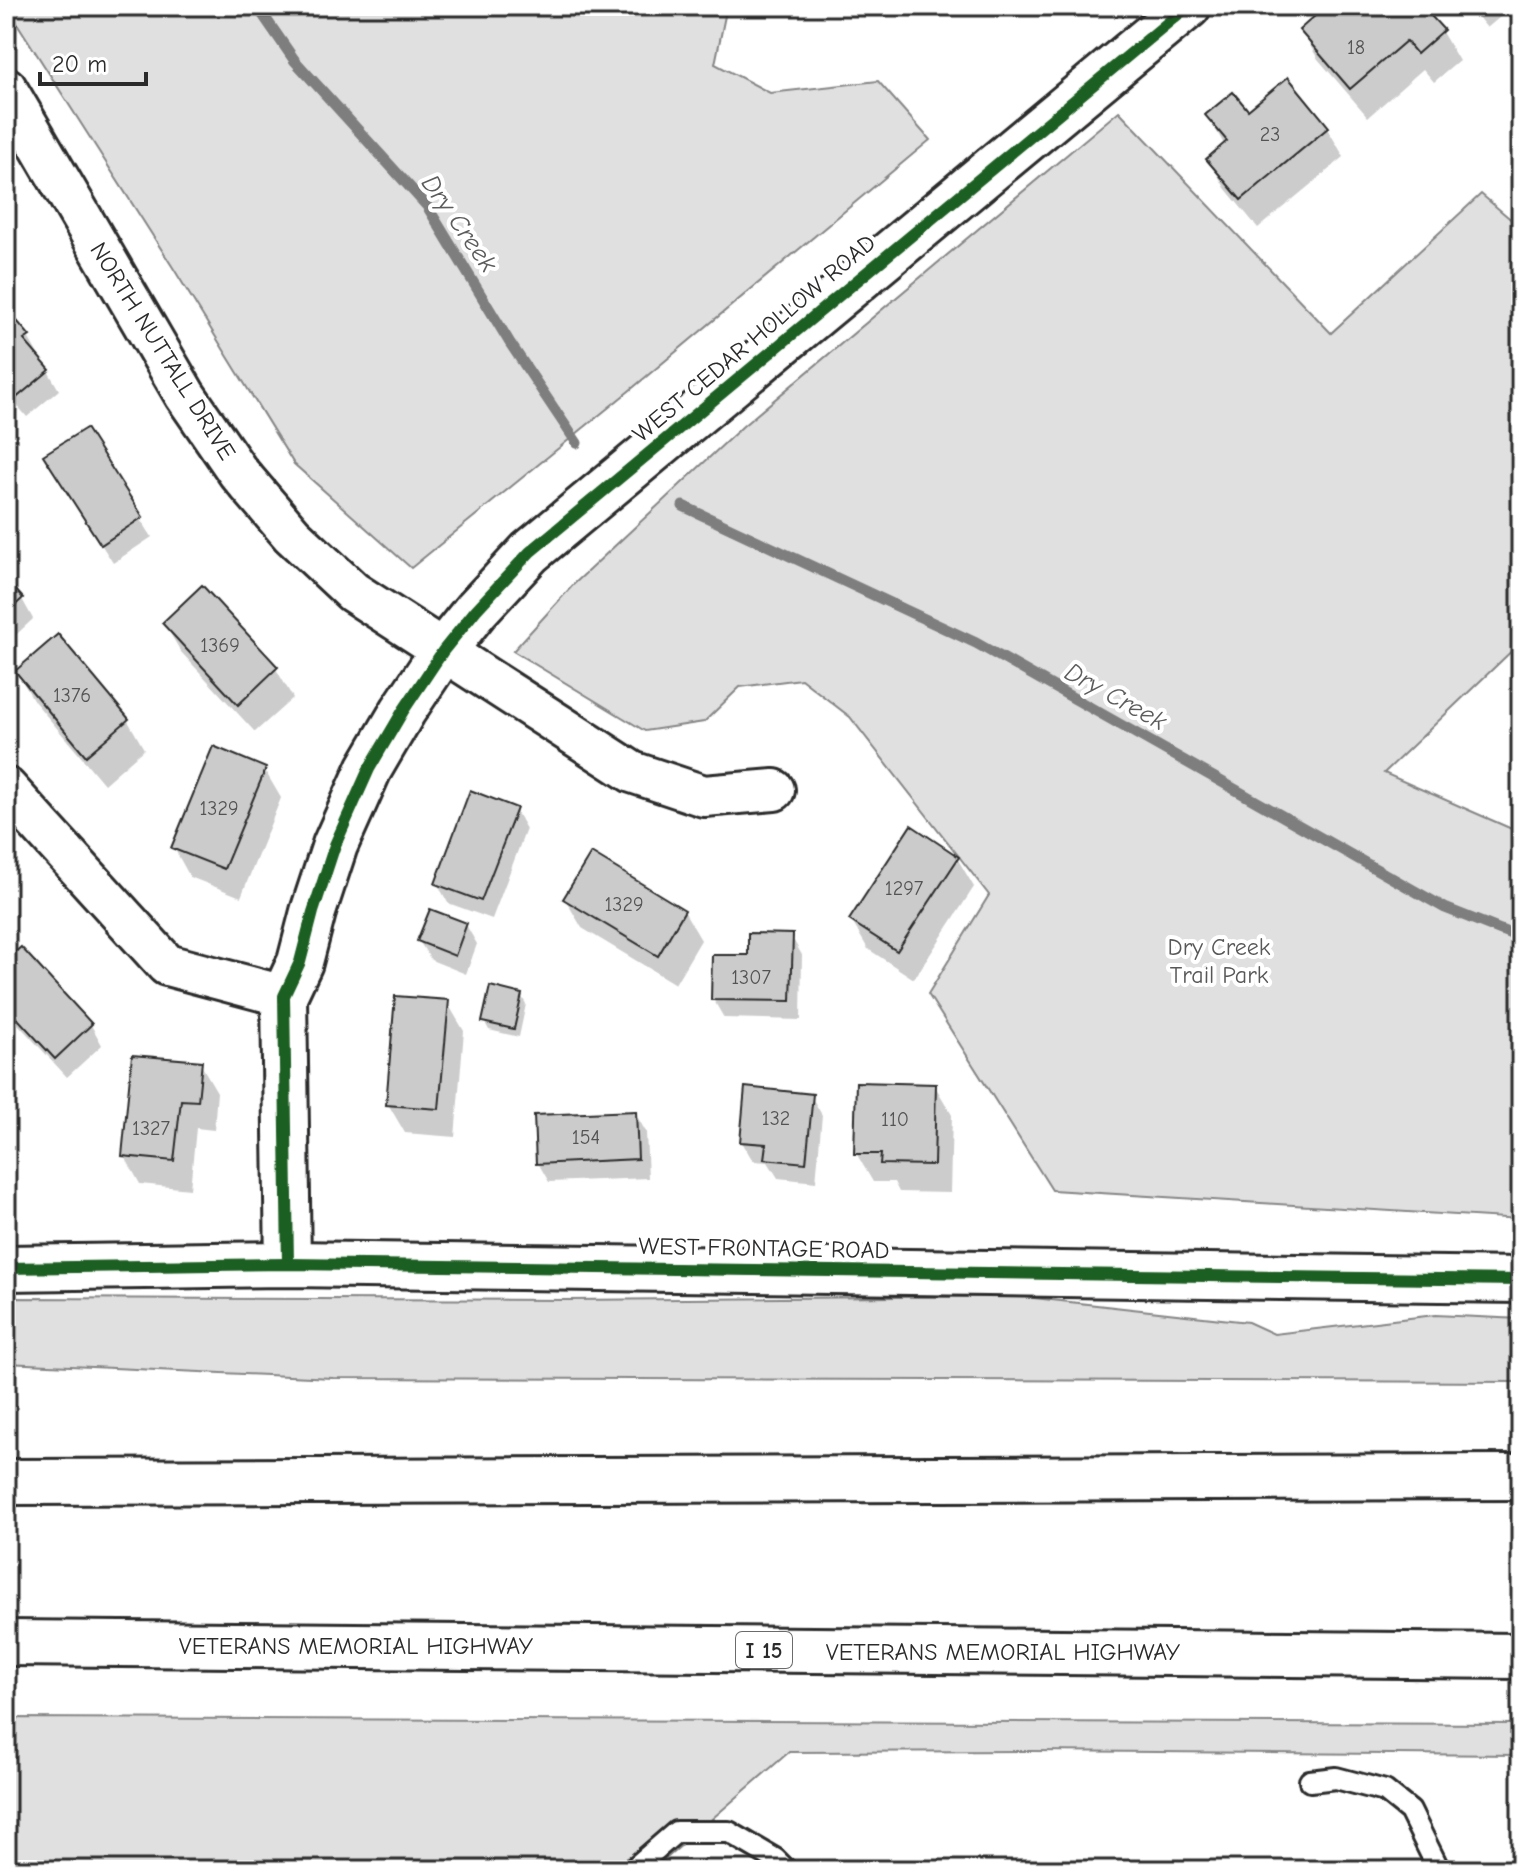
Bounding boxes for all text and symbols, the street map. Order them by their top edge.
scale bar [40,36,146,86]
house number: 18 [1347,36,1365,59]
text: 20 m [52,50,107,78]
house number: 23 [1260,123,1280,146]
water label: Dry Creek [415,169,504,278]
street label: WEST CEDAR HOLLOW ROAD [627,228,881,448]
street label: NORTH NUTTALL DRIVE [85,237,241,465]
house number: 1369 [200,634,240,657]
water label: Dry Creek [1060,657,1172,737]
house number: 1376 [53,684,91,707]
house number: 1329 [199,797,239,820]
house number: 1297 [885,877,924,900]
house number: 1329 [604,893,644,916]
park label: Dry Creek Trail Park [1168,933,1271,989]
house number: 1307 [731,966,771,989]
house number: 132 [762,1107,790,1130]
house number: 110 [881,1108,909,1131]
house number: 1327 [132,1117,170,1140]
house number: 154 [572,1126,600,1149]
street label: WEST FRONTAGE ROAD [638,1232,890,1264]
street label: VETERANS MEMORIAL HIGHWAY [179,1632,534,1660]
road number: I 15 [736,1632,792,1668]
street label: VETERANS MEMORIAL HIGHWAY [826,1638,1181,1666]

